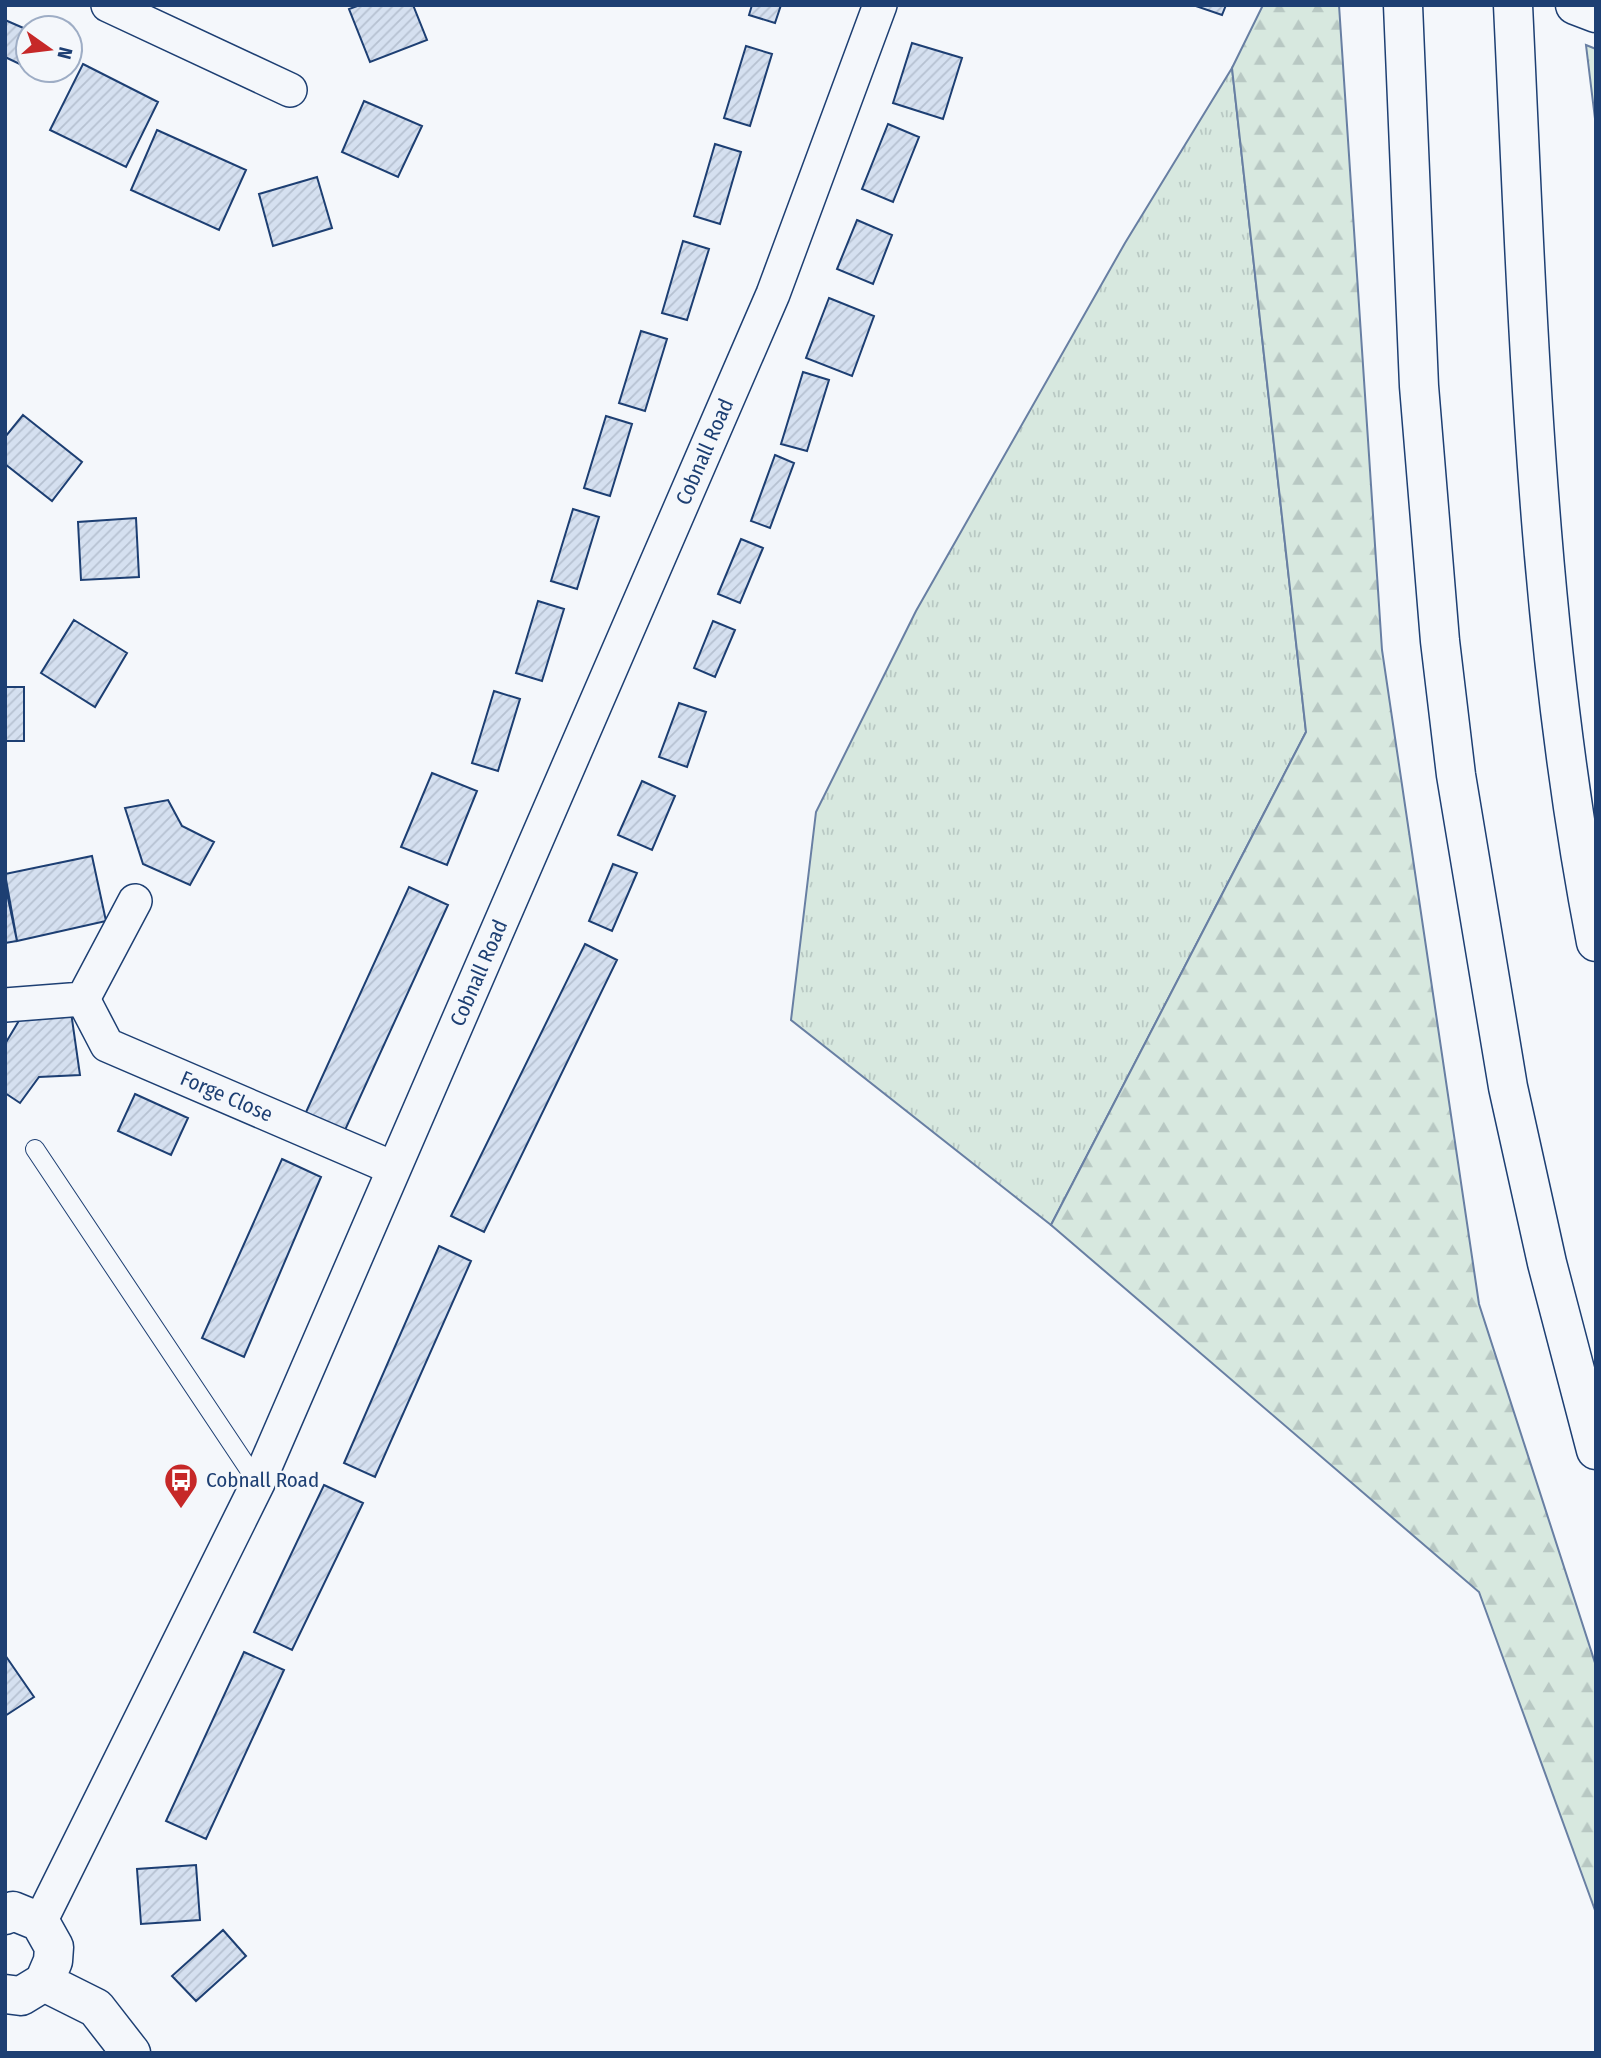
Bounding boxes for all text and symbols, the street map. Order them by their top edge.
north arrow [14,14,84,84]
text: N [52,45,78,61]
street label: Cobnall Road [670,395,739,509]
street label: Cobnall Road [444,916,513,1030]
street label: Forge Close [177,1065,277,1128]
bus stop icon: Cobnall Road [162,1461,200,1510]
place label: Cobnall Road [206,1467,319,1493]

